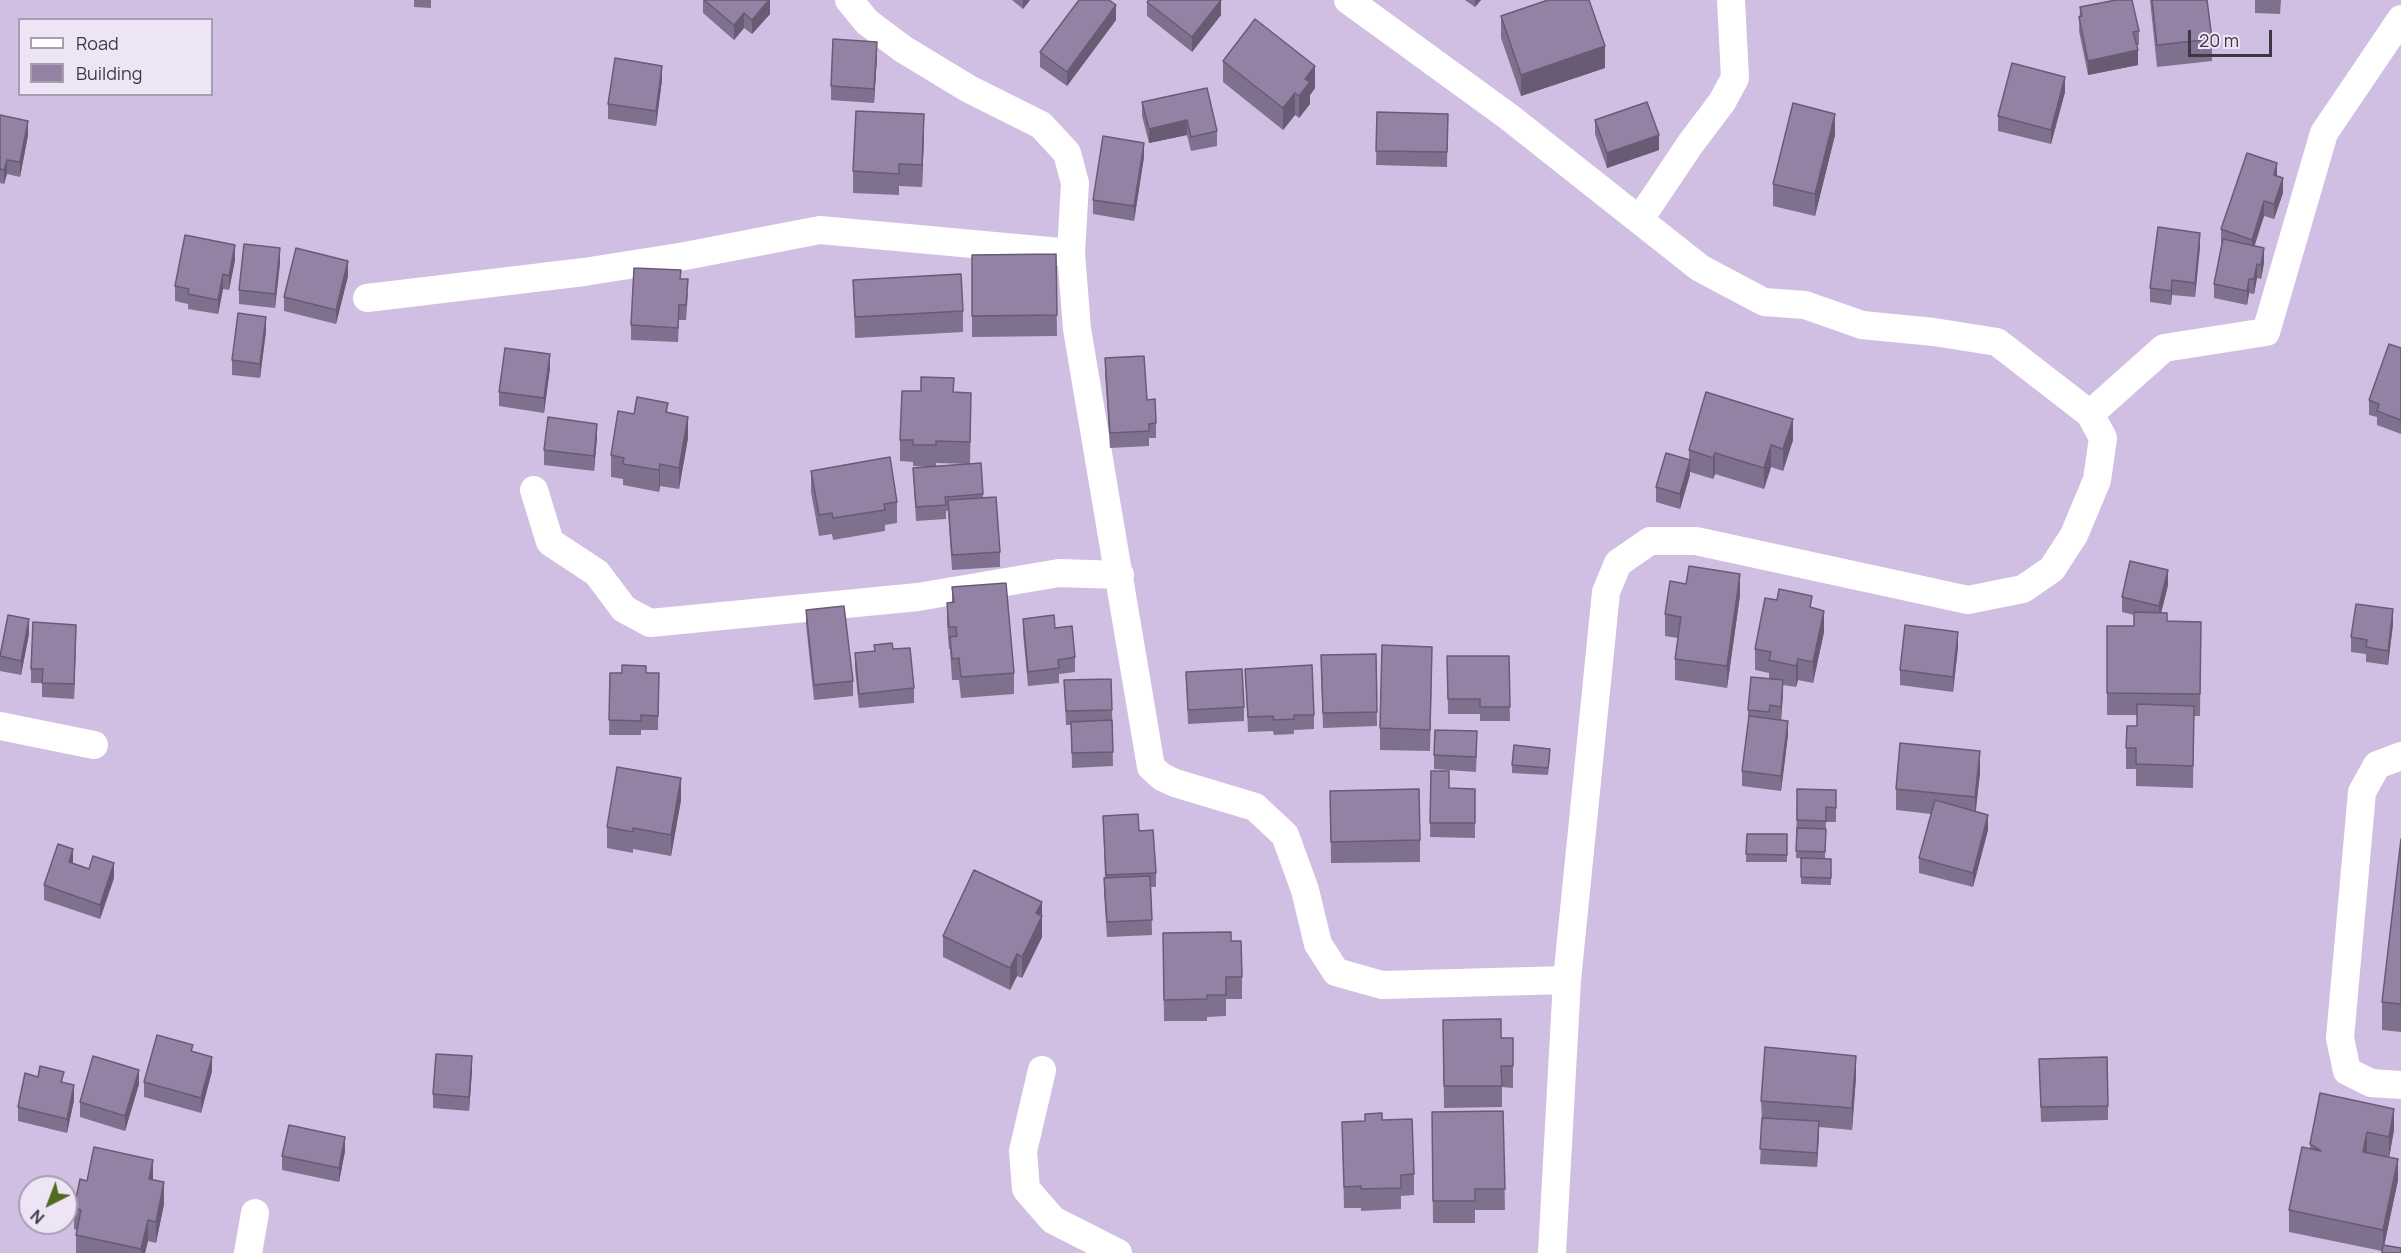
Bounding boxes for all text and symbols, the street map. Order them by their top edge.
legend [18,18,213,96]
scale bar [2191,18,2275,56]
text: 20 m [2199,28,2239,52]
text: Road [76,31,119,55]
text: Building [76,61,142,85]
north arrow [18,1175,78,1235]
text: N [26,1205,49,1229]

